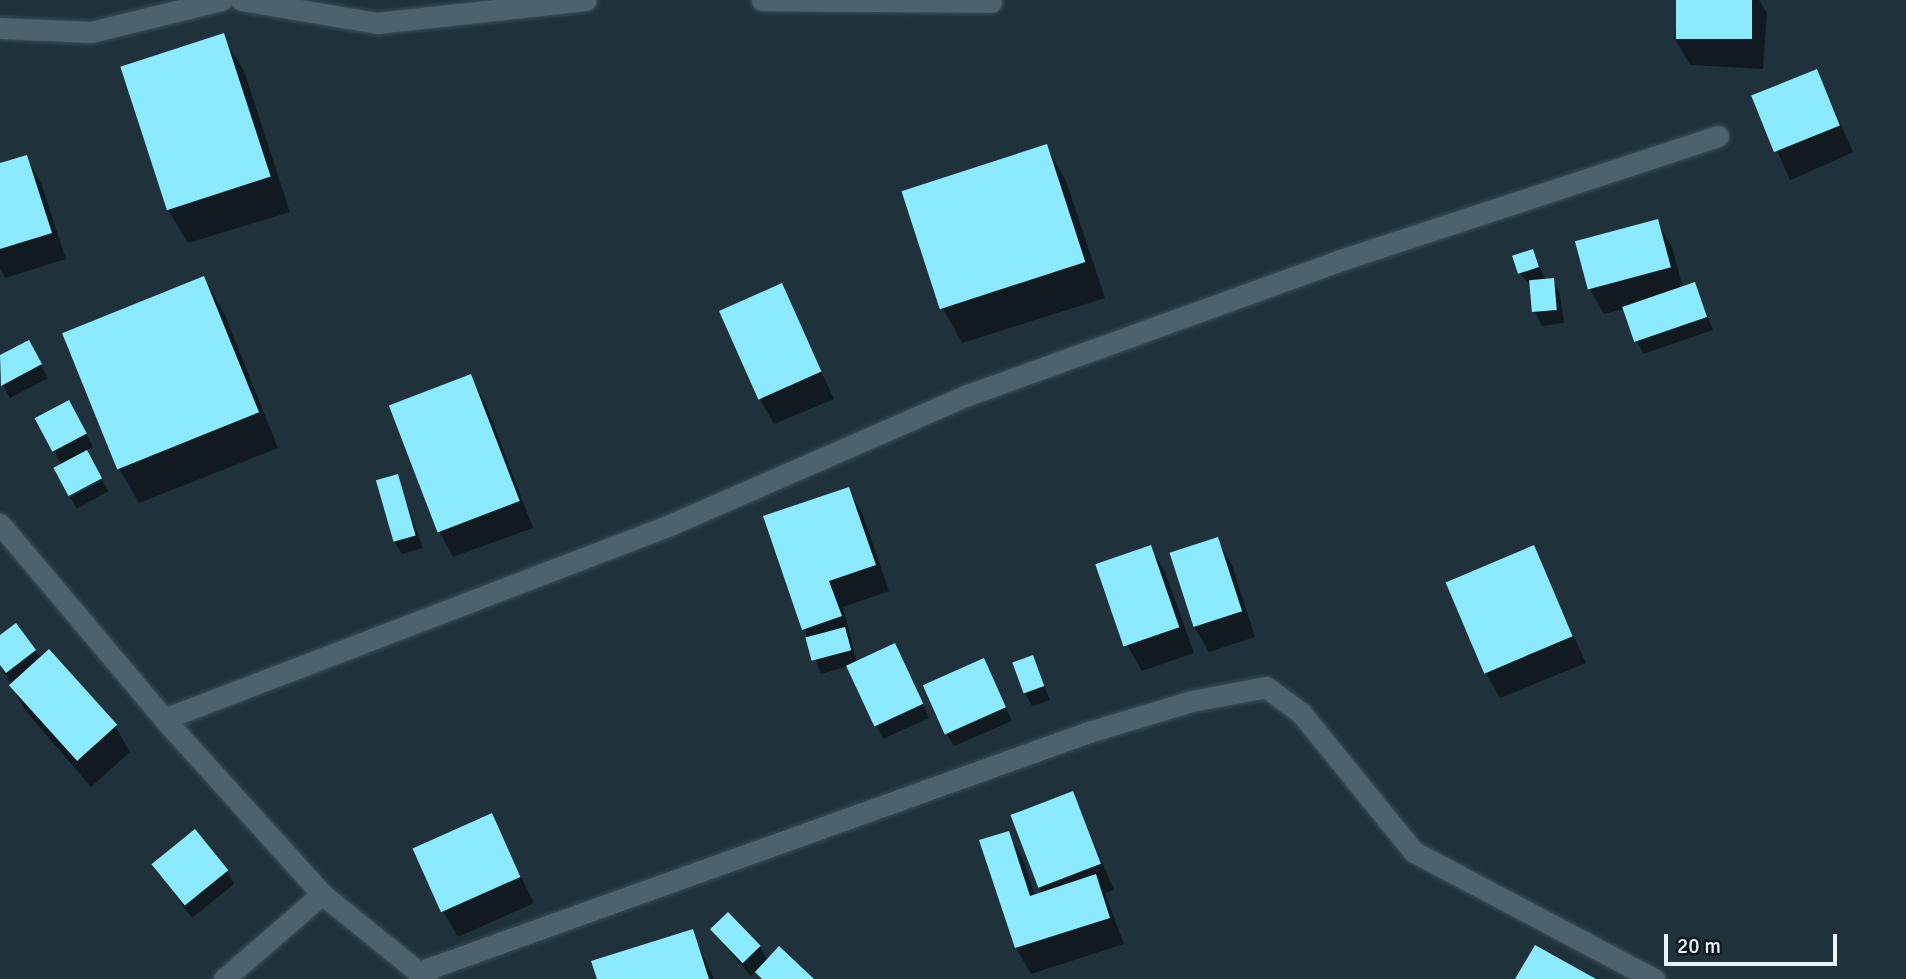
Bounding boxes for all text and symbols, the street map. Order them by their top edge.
scale bar [1668,920,1841,964]
text: 20 m [1677,933,1721,959]

